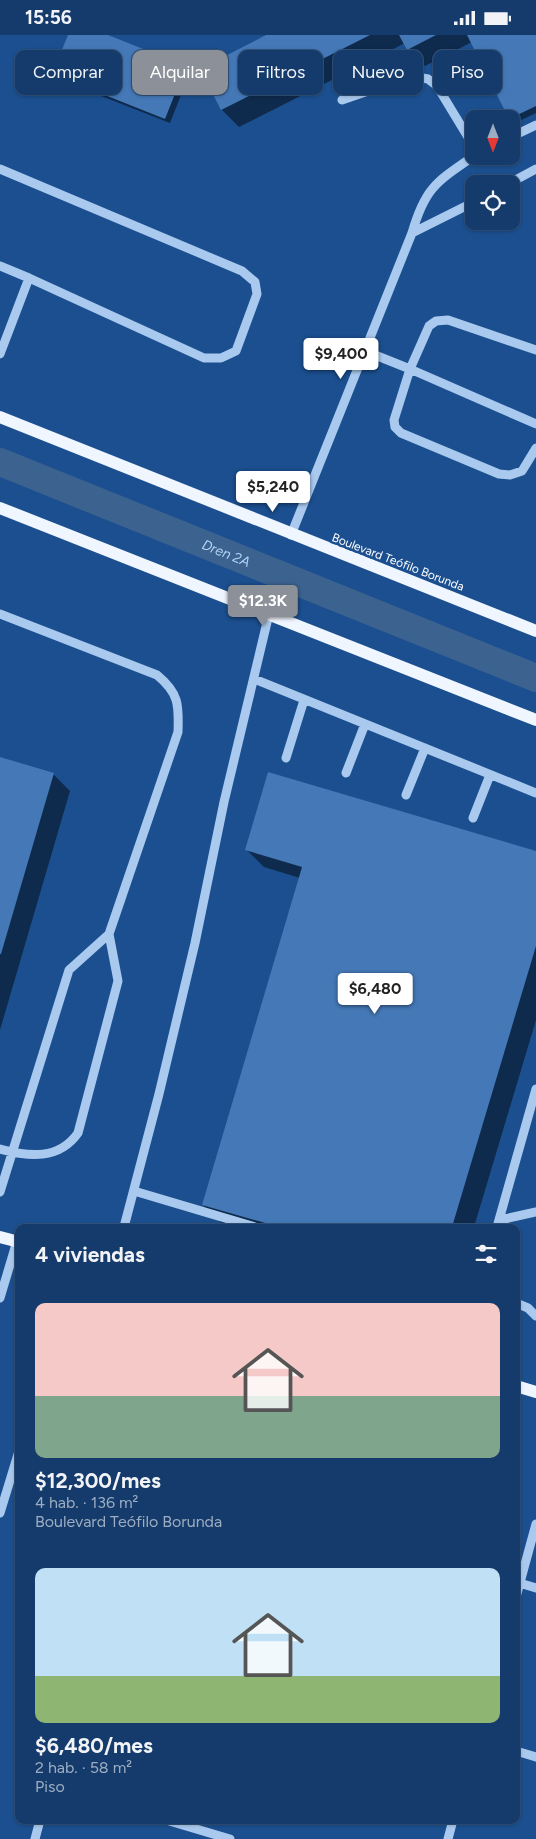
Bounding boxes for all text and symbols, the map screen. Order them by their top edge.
text: 15:56 [25,6,72,29]
chip: Comprar [15,50,122,95]
chip: Alquilar [132,50,228,95]
chip: Filtros [238,50,323,95]
chip: Nuevo [333,50,423,95]
chip: Piso [433,50,502,95]
north arrow [465,110,520,165]
map controls [465,110,520,230]
button: locate [465,175,520,230]
pin: $9,400 [300,337,382,380]
text: $9,400 [314,344,368,363]
pin: $5,240 [232,471,314,513]
text: $5,240 [247,477,299,496]
street label: Boulevard Teófilo Borunda [330,530,466,594]
water label: Dren 2A [200,536,253,571]
pin: $12.3K [222,585,304,627]
text: $12.3K [239,591,287,610]
pin: $6,480 [334,973,416,1015]
text: $6,480 [349,979,401,998]
icon: filters [472,1240,500,1268]
text: 4 viviendas [35,1242,145,1267]
icon: home [223,1335,313,1425]
text: $12,300/mes [35,1468,161,1493]
text: 4 hab. · 136 m² [35,1493,138,1512]
text: Boulevard Teófilo Borunda [35,1512,222,1531]
icon: home [223,1600,313,1690]
text: $6,480/mes [35,1733,153,1758]
text: 2 hab. · 58 m² [35,1758,132,1777]
text: Piso [35,1777,65,1796]

